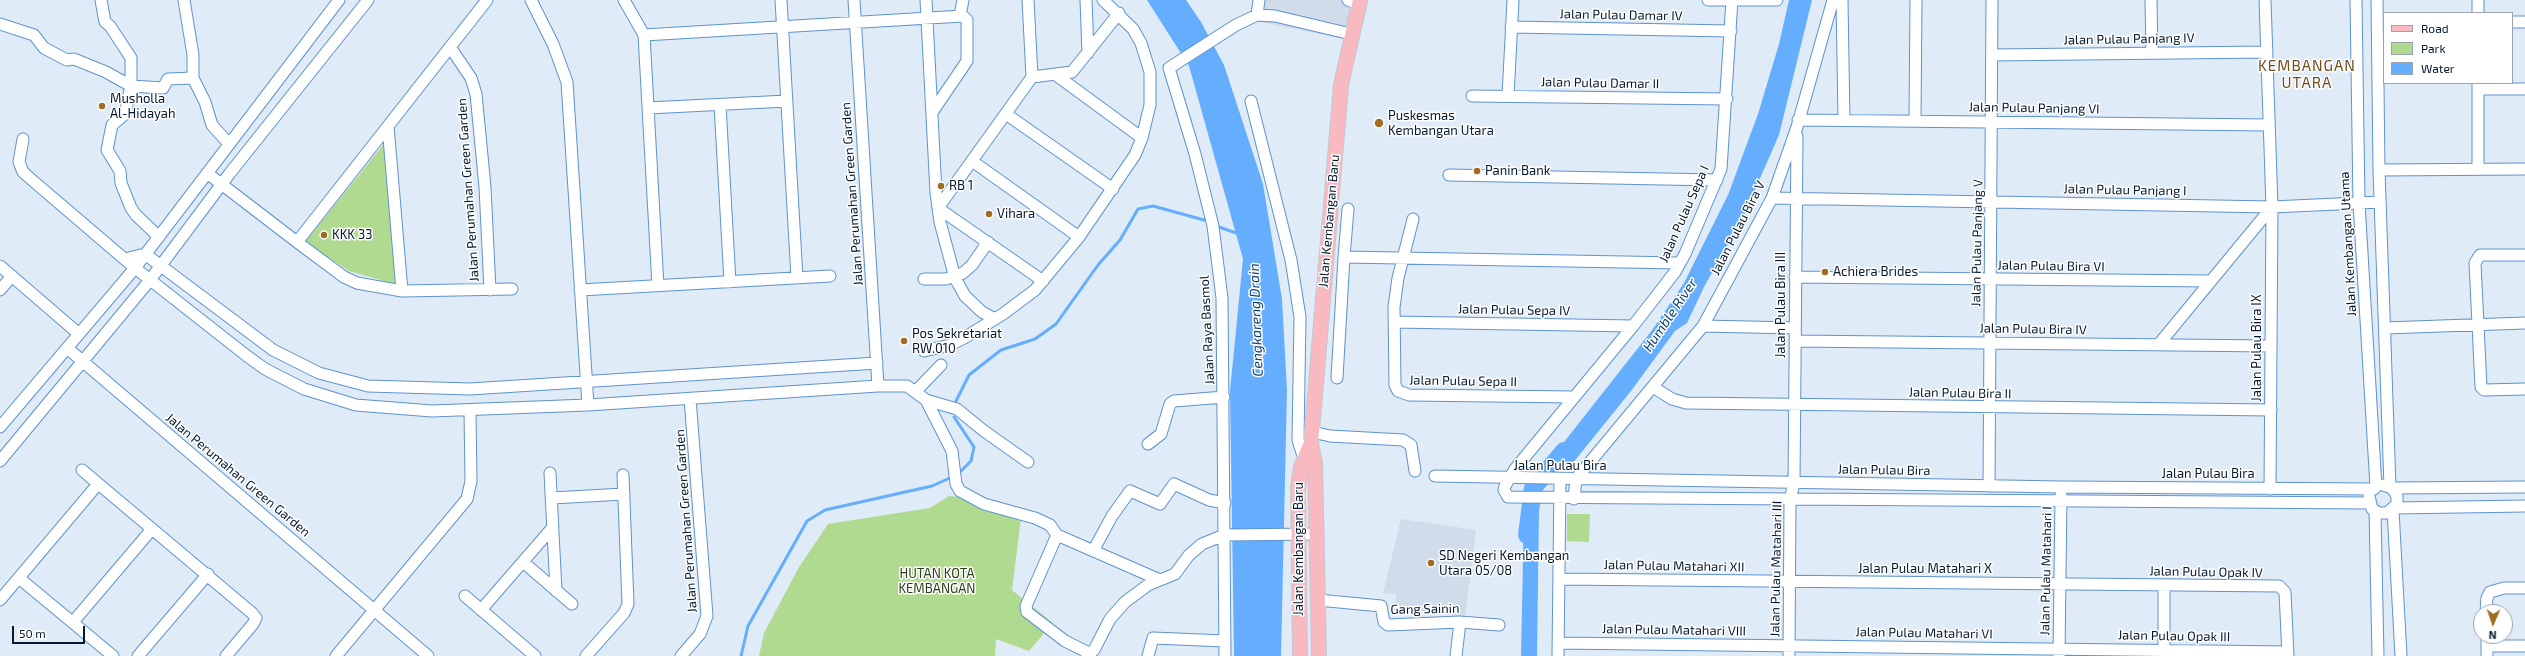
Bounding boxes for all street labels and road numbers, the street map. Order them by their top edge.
street label: Jalan Pulau Damar IV [1559,6,1683,24]
street label: Jalan Pulau Panjang IV [2063,30,2195,48]
street label: Jalan Pulau Damar II [1541,74,1659,92]
street label: Jalan Perumahan Green Garden [454,98,482,282]
street label: Jalan Pulau Panjang VI [1968,99,2100,117]
street label: Jalan Perumahan Green Garden [838,102,866,286]
street label: Jalan Kembangan Baru [1315,154,1343,288]
street label: Jalan Pulau Sepa I [1656,163,1712,265]
street label: Jalan Kembangan Utama [2336,171,2360,317]
street label: Jalan Pulau Bira V [1707,178,1769,278]
street label: Jalan Pulau Panjang V [1968,179,1986,307]
street label: Jalan Pulau Panjang I [2063,181,2187,199]
street label: Jalan Pulau Bira III [1773,252,1789,358]
street label: Jalan Pulau Bira VI [1997,257,2105,275]
street label: Jalan Raya Basmol [1196,275,1218,385]
street label: Jalan Pulau Bira IX [2249,294,2265,402]
street label: Jalan Pulau Sepa IV [1458,301,1570,319]
street label: Jalan Pulau Bira IV [1979,320,2087,338]
street label: Jalan Pulau Sepa II [1409,372,1517,390]
street label: Jalan Pulau Bira II [1909,384,2011,402]
street label: Jalan Perumahan Green Garden [163,410,313,540]
street label: Jalan Perumahan Green Garden [672,429,700,613]
street label: Jalan Pulau Bira [1513,458,1607,474]
street label: Jalan Pulau Bira [1837,461,1931,479]
street label: Jalan Pulau Bira [2161,466,2255,482]
street label: Jalan Kembangan Baru [1291,482,1307,616]
street label: Jalan Pulau Matahari III [1767,501,1785,637]
street label: Jalan Pulau Matahari I [2037,506,2055,636]
street label: Jalan Pulau Matahari XII [1603,557,1745,575]
street label: Jalan Pulau Matahari X [1858,561,1992,577]
street label: Jalan Pulau Opak IV [2149,563,2263,581]
street label: Gang Sainin [1390,601,1460,617]
street label: Jalan Pulau Matahari VIII [1602,621,1746,639]
street label: Jalan Pulau Matahari VI [1855,624,1993,642]
street label: Jalan Pulau Opak III [2118,627,2230,645]

